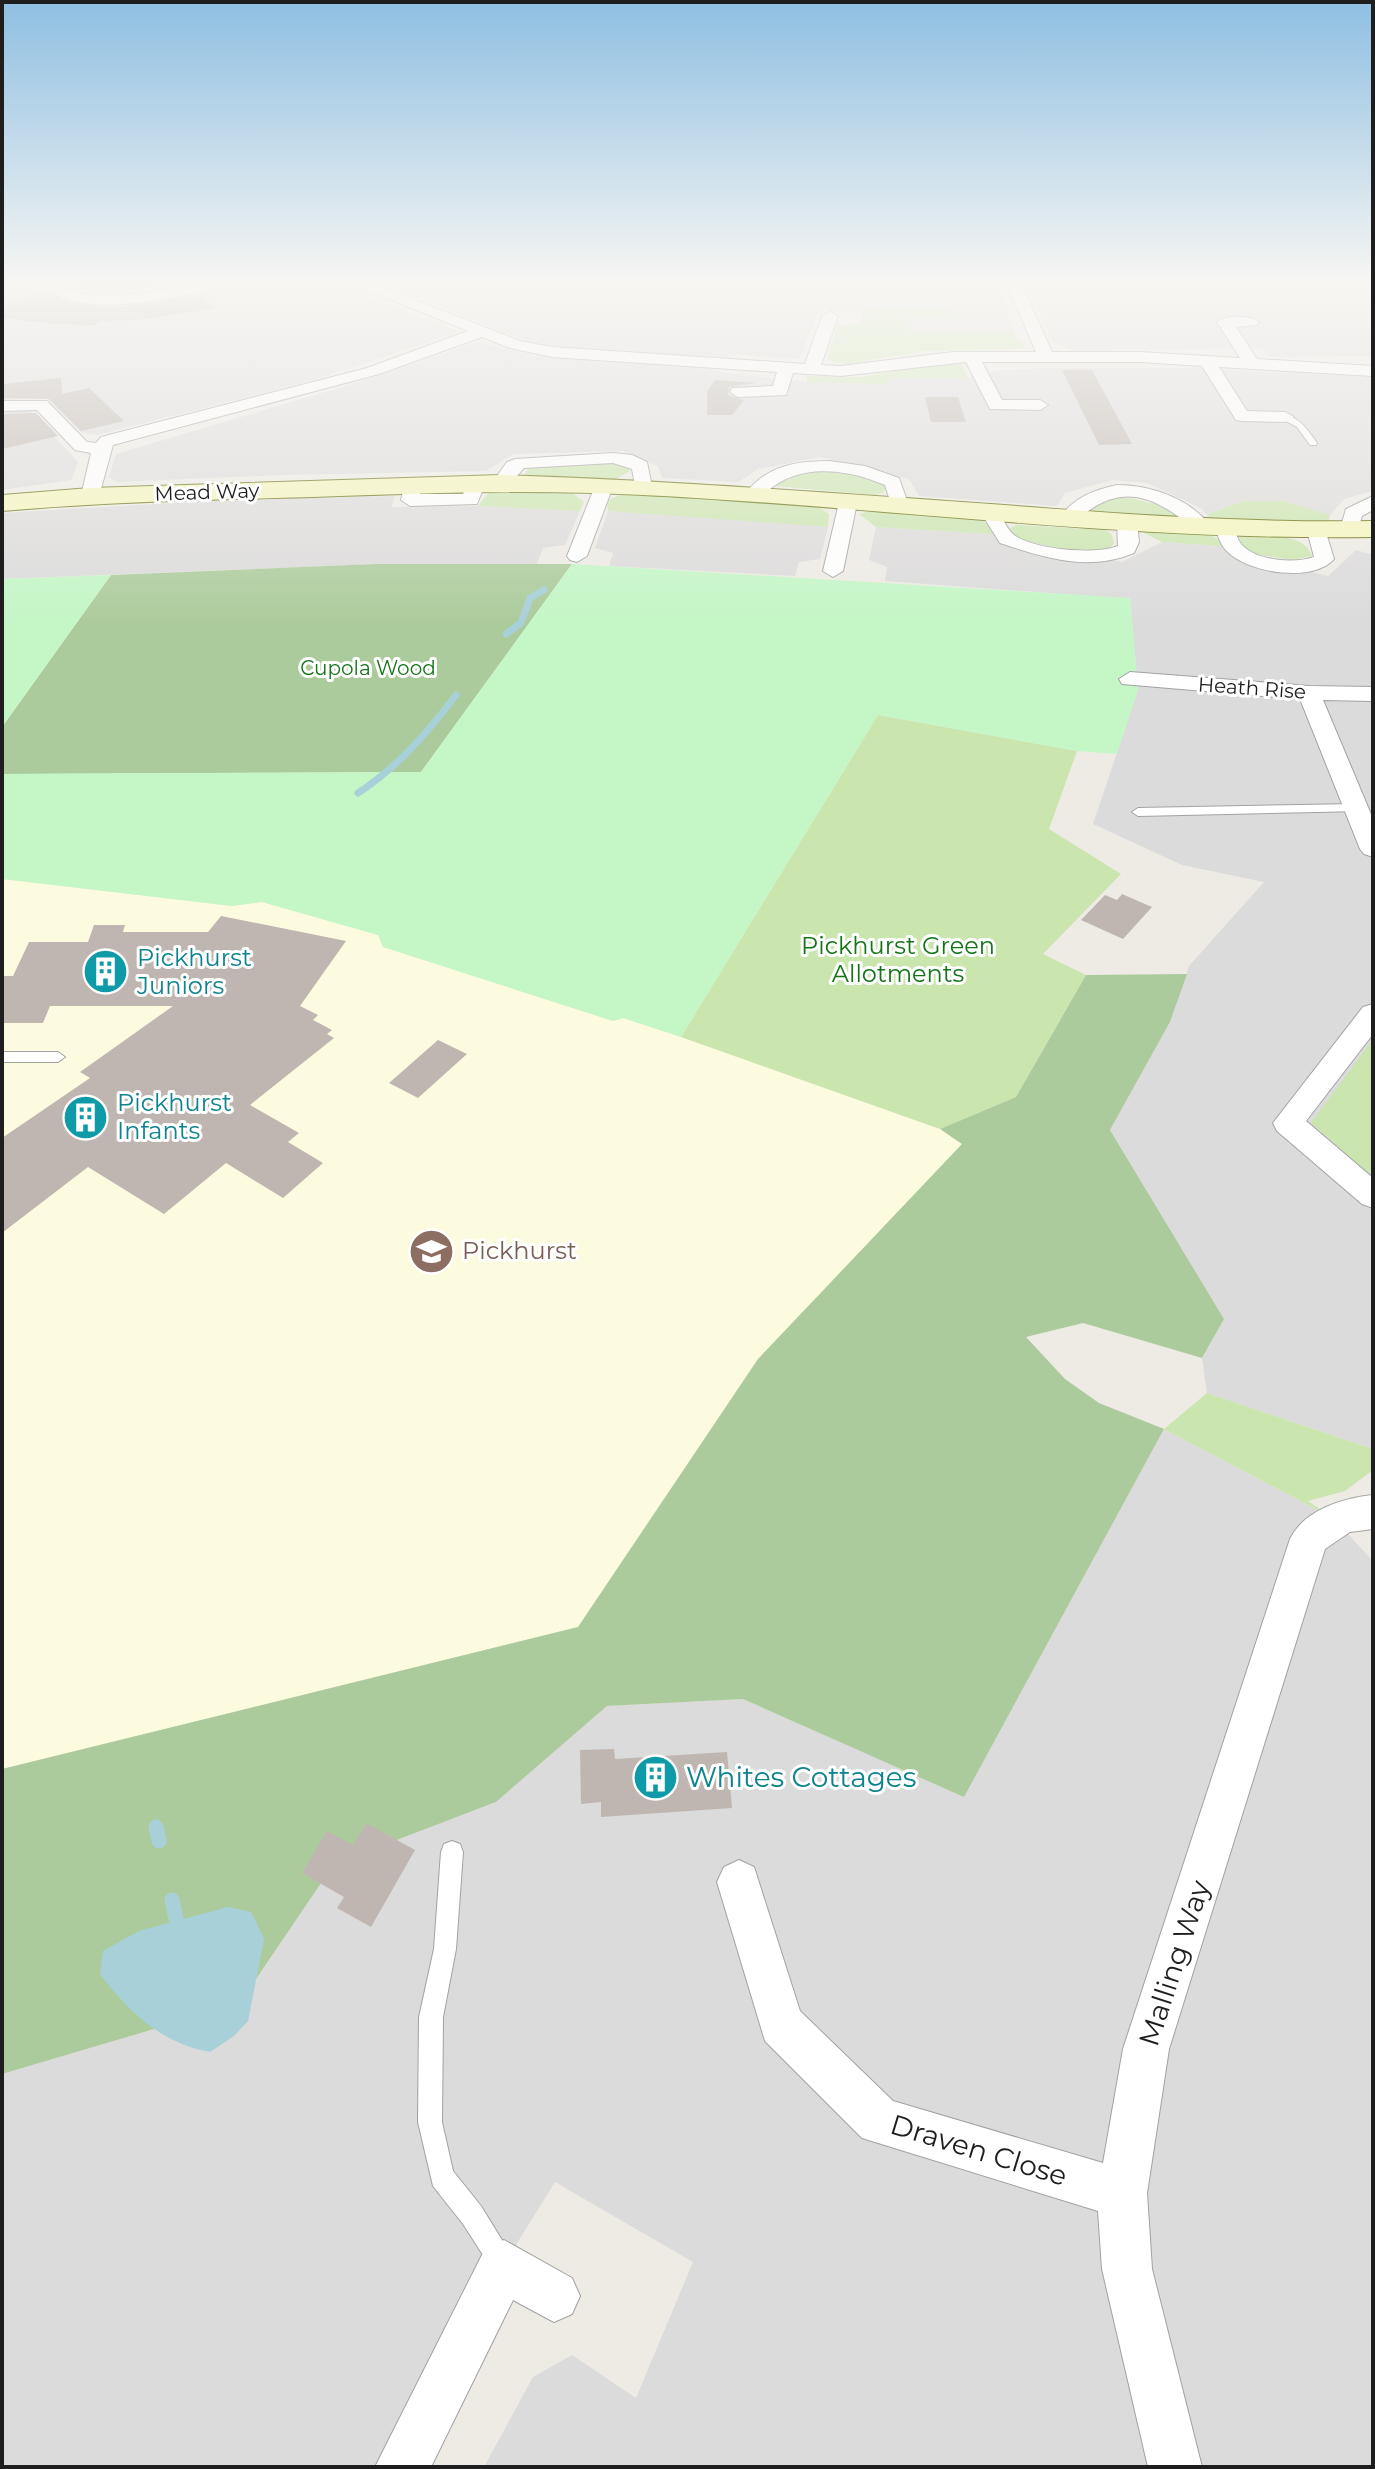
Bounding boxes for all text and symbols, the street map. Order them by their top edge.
street label: Mead Way [154,478,260,506]
park label: Cupola Wood [300,656,436,680]
street label: Heath Rise [1197,672,1307,704]
park label: Pickhurst Green Allotments [801,931,995,988]
place label: Pickhurst Juniors [136,943,252,1000]
building icon: Pickhurst Juniors [82,948,130,996]
place label: Pickhurst Infants [117,1088,232,1145]
building icon: Pickhurst Infants [62,1093,110,1141]
school or university icon: Pickhurst [407,1227,455,1275]
place label: Pickhurst [462,1236,577,1265]
building icon: Whites Cottages [631,1753,679,1801]
place label: Whites Cottages [686,1760,916,1794]
street label: Malling Way [1131,1875,1217,2050]
street label: Draven Close [887,2107,1071,2193]

